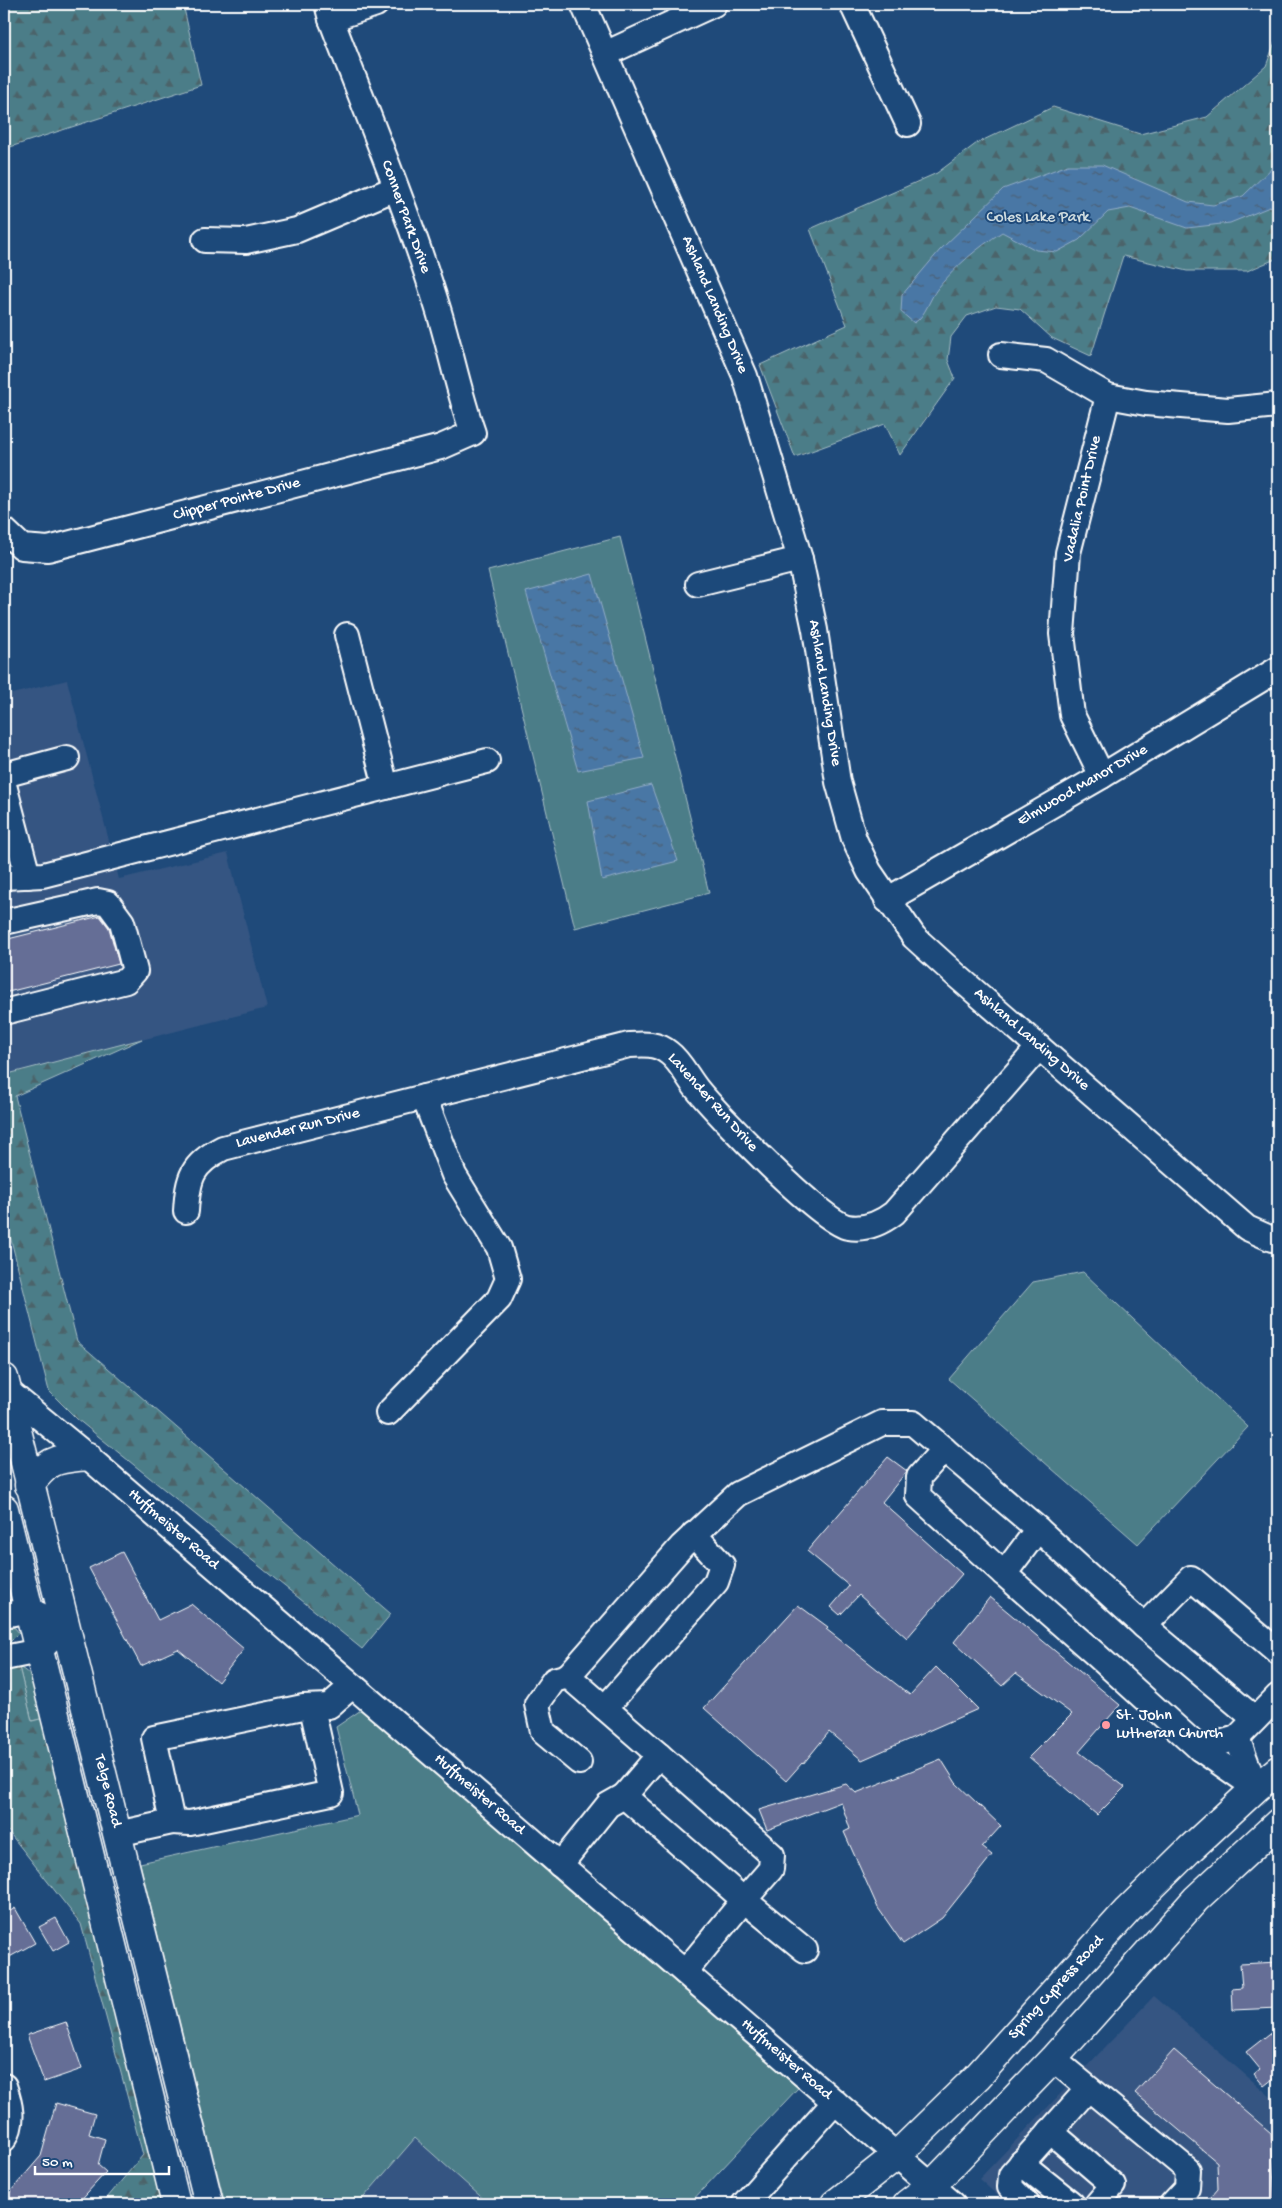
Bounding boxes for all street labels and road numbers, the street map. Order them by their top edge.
street label: Conner Park Drive [376,158,435,277]
street label: Ashland Landing Drive [676,233,752,377]
street label: Vadalia Point Drive [1059,433,1107,565]
street label: Clipper Pointe Drive [171,474,303,526]
street label: Ashland Landing Drive [803,619,845,768]
street label: Elmwood Manor Drive [1014,741,1152,831]
street label: Ashland Landing Drive [969,984,1094,1096]
street label: Lavender Run Drive [662,1049,762,1157]
street label: Lavender Run Drive [234,1104,363,1154]
street label: Huffmeister Road [124,1485,224,1576]
street label: Huffmeister Road [430,1750,530,1841]
street label: Telge Road [89,1752,126,1831]
street label: Spring Cypress Road [1005,1931,1110,2044]
street label: Huffmeister Road [737,2015,837,2106]

